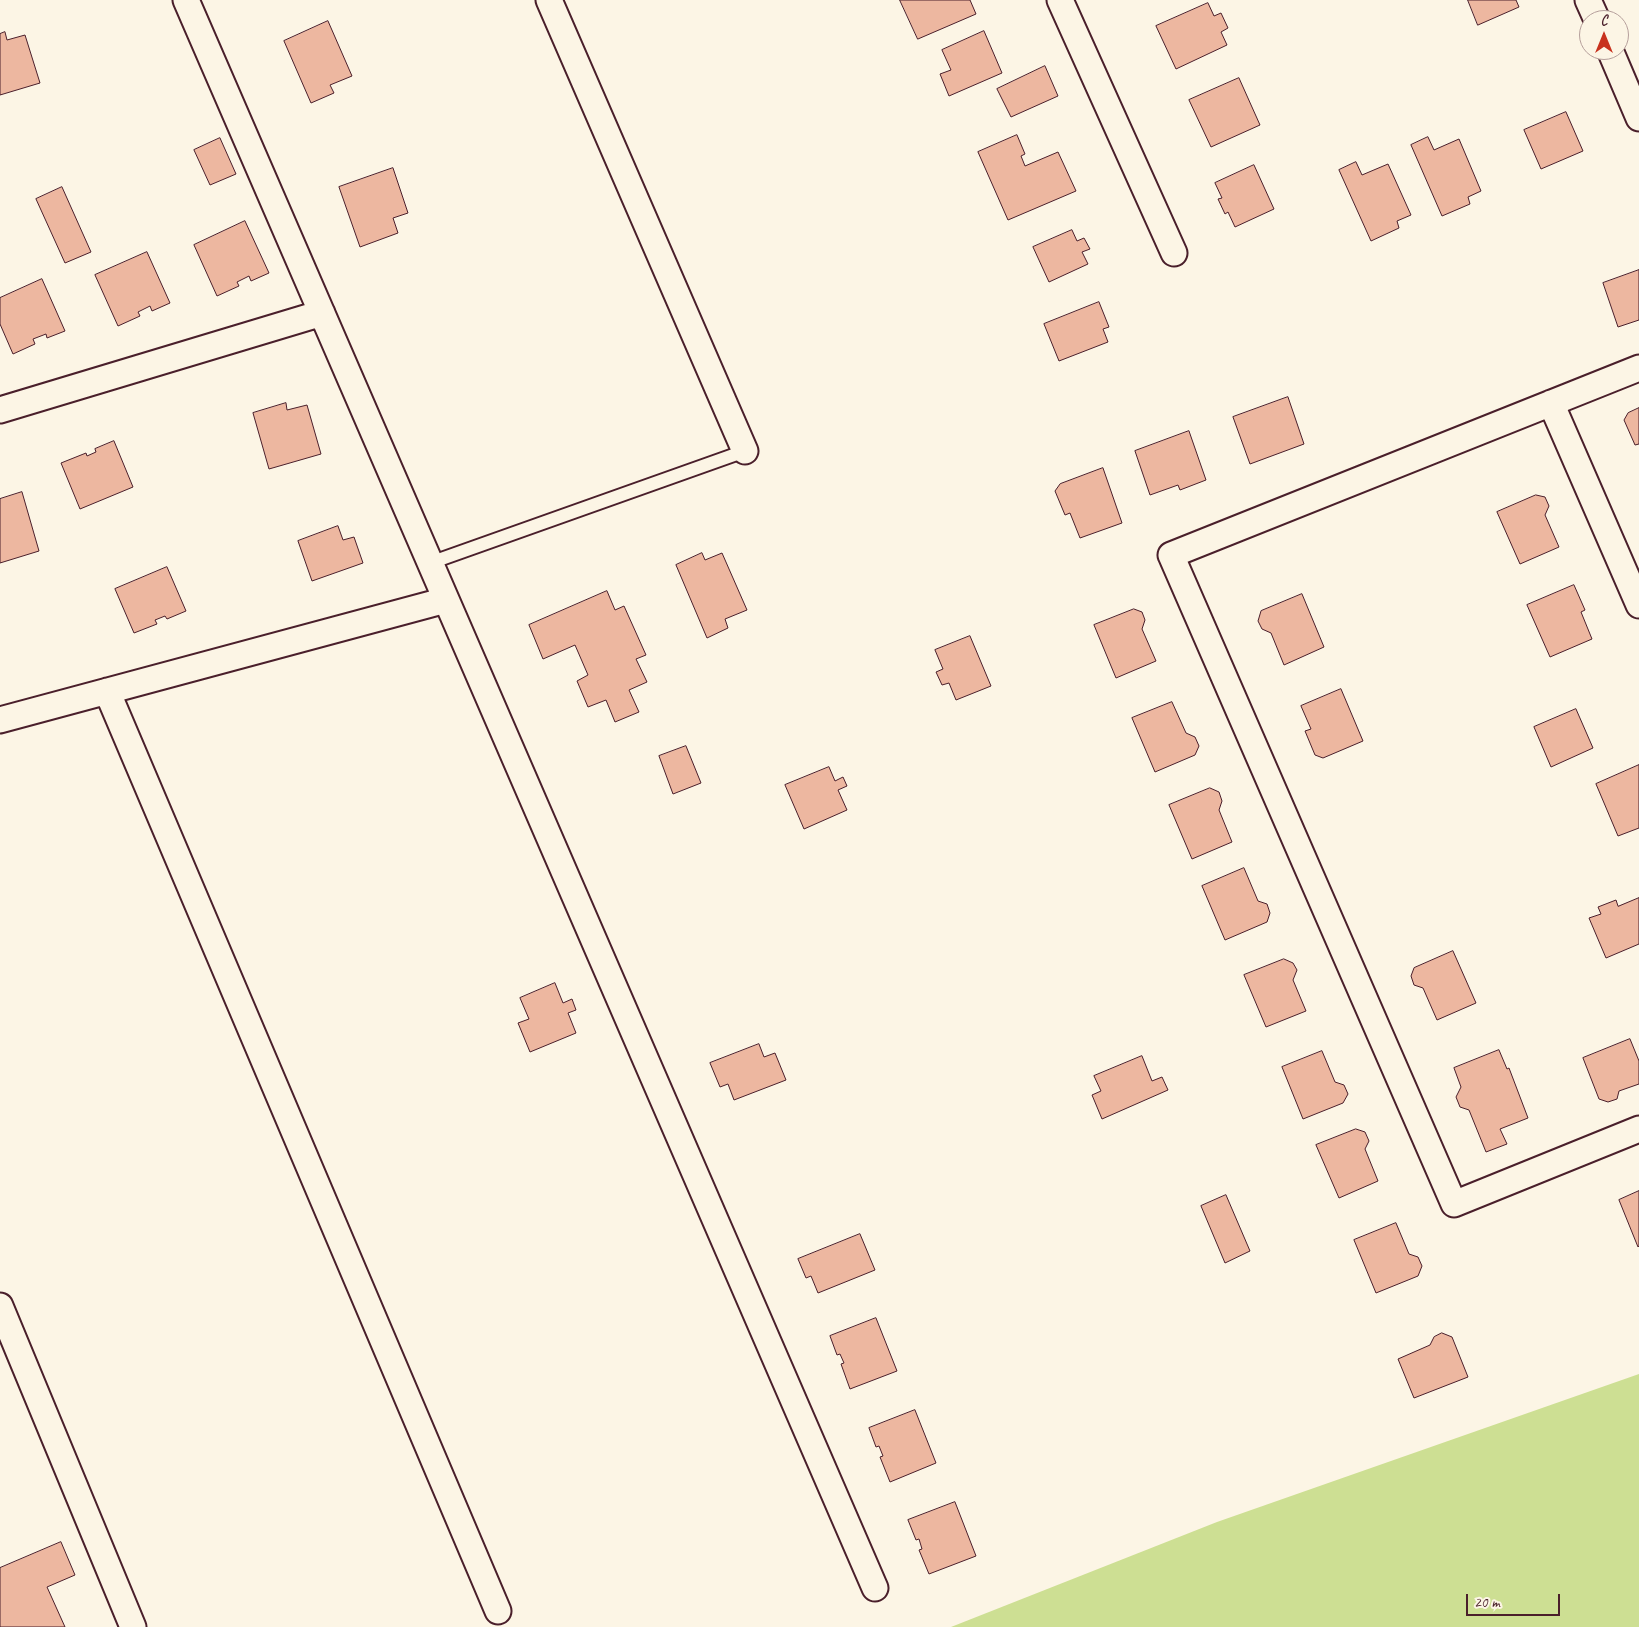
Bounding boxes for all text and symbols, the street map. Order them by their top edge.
north arrow [1579,10,1629,60]
text: С [1601,12,1607,29]
scale bar [1469,1584,1563,1616]
text: 20 m [1474,1593,1500,1612]

